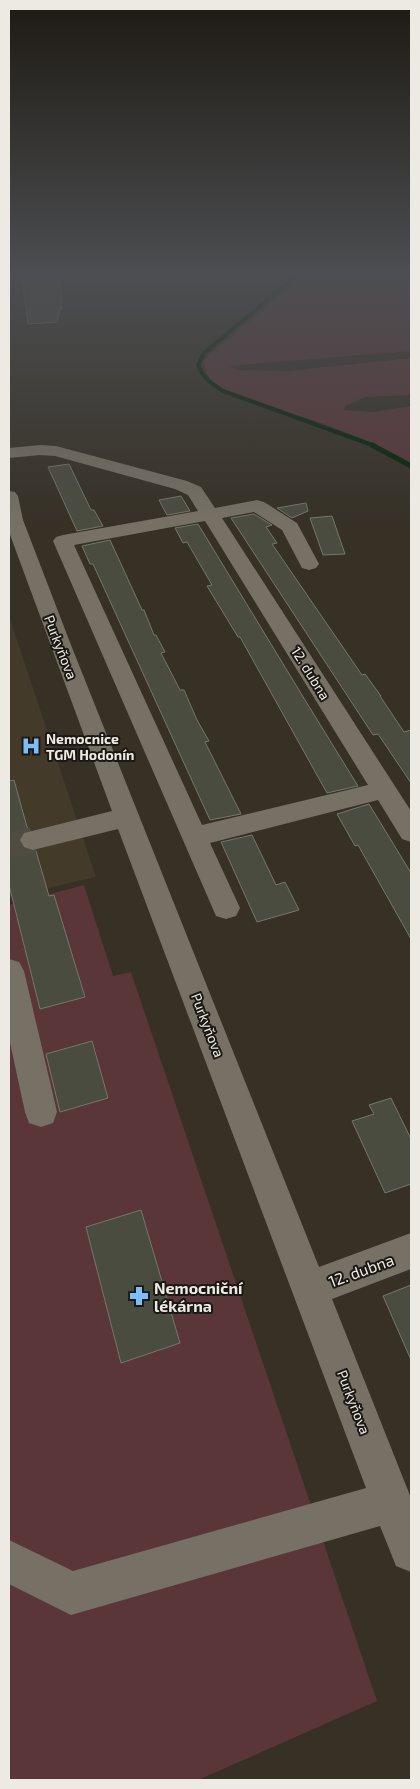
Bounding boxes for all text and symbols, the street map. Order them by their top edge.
street label: Purkyňova [41,612,81,682]
street label: 12. dubna [288,643,334,703]
place label: Nemocnice TGM Hodonín [46,730,134,763]
hospital icon: Nemocnice TGM Hodonín [20,735,42,757]
street label: Purkyňova [188,990,228,1060]
street label: 12. dubna [326,1249,396,1291]
place label: Nemocniční lékárna [154,1278,244,1315]
pharmacy icon: Nemocniční lékárna [128,1285,150,1307]
street label: Purkyňova [334,1367,374,1437]

